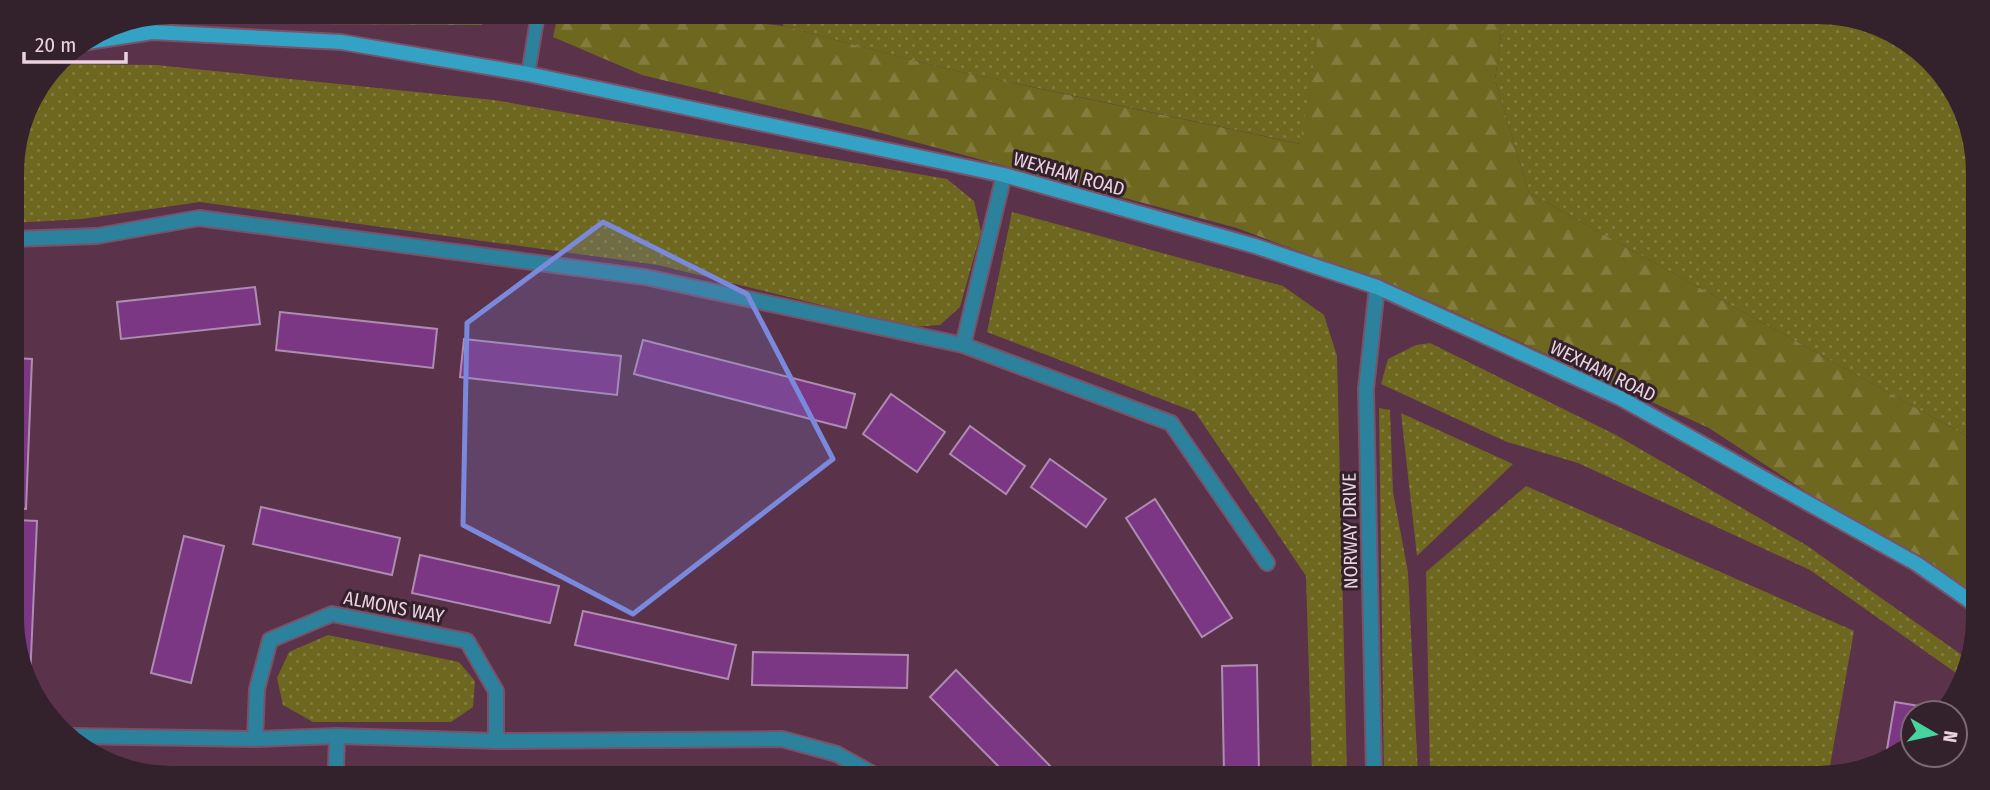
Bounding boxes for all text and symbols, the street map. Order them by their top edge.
scale bar [24,21,126,65]
text: 20 m [35,32,76,58]
street label: WEXHAM ROAD [1011,147,1127,201]
street label: WEXHAM ROAD [1546,335,1660,407]
street label: NORWAY DRIVE [1337,473,1363,589]
street label: ALMONS WAY [342,586,447,628]
north arrow [1899,699,1969,769]
text: N [1938,729,1963,744]

